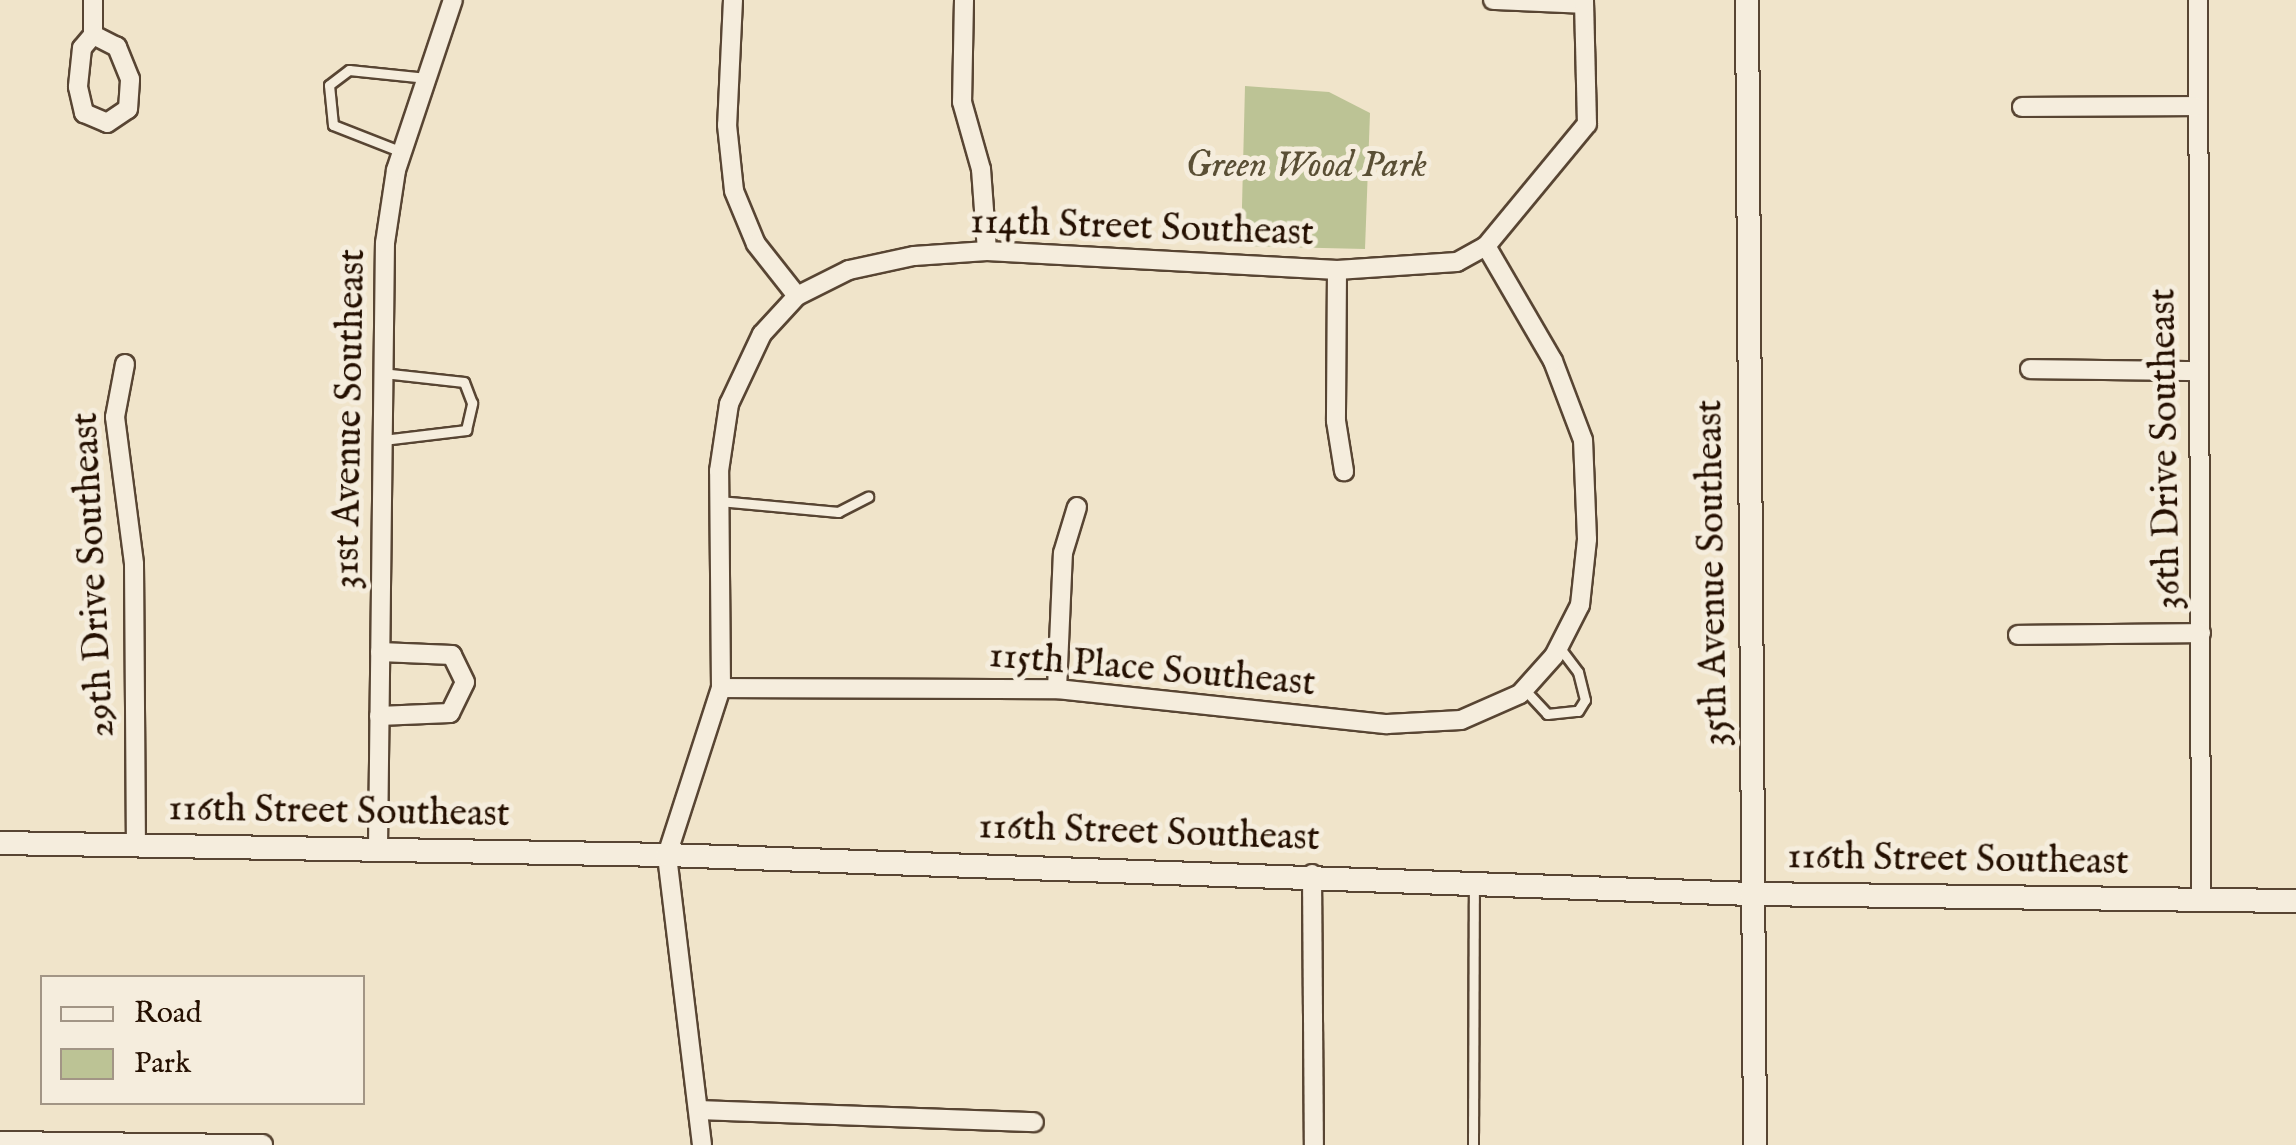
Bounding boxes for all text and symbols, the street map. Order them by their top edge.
park label: Green Wood Park [1185,144,1427,190]
street label: 114th Street Southeast [969,200,1315,258]
street label: 31st Avenue Southeast [325,248,377,590]
street label: 36th Drive Southeast [2141,288,2193,610]
street label: 35th Avenue Southeast [1688,399,1740,747]
street label: 29th Drive Southeast [64,411,126,739]
street label: 115th Place Southeast [987,634,1317,708]
street label: 116th Street Southeast [168,787,510,839]
street label: 116th Street Southeast [978,805,1320,863]
street label: 116th Street Southeast [1787,835,2129,887]
legend [40,975,365,1105]
text: Road [134,995,202,1033]
text: Park [134,1045,191,1083]

